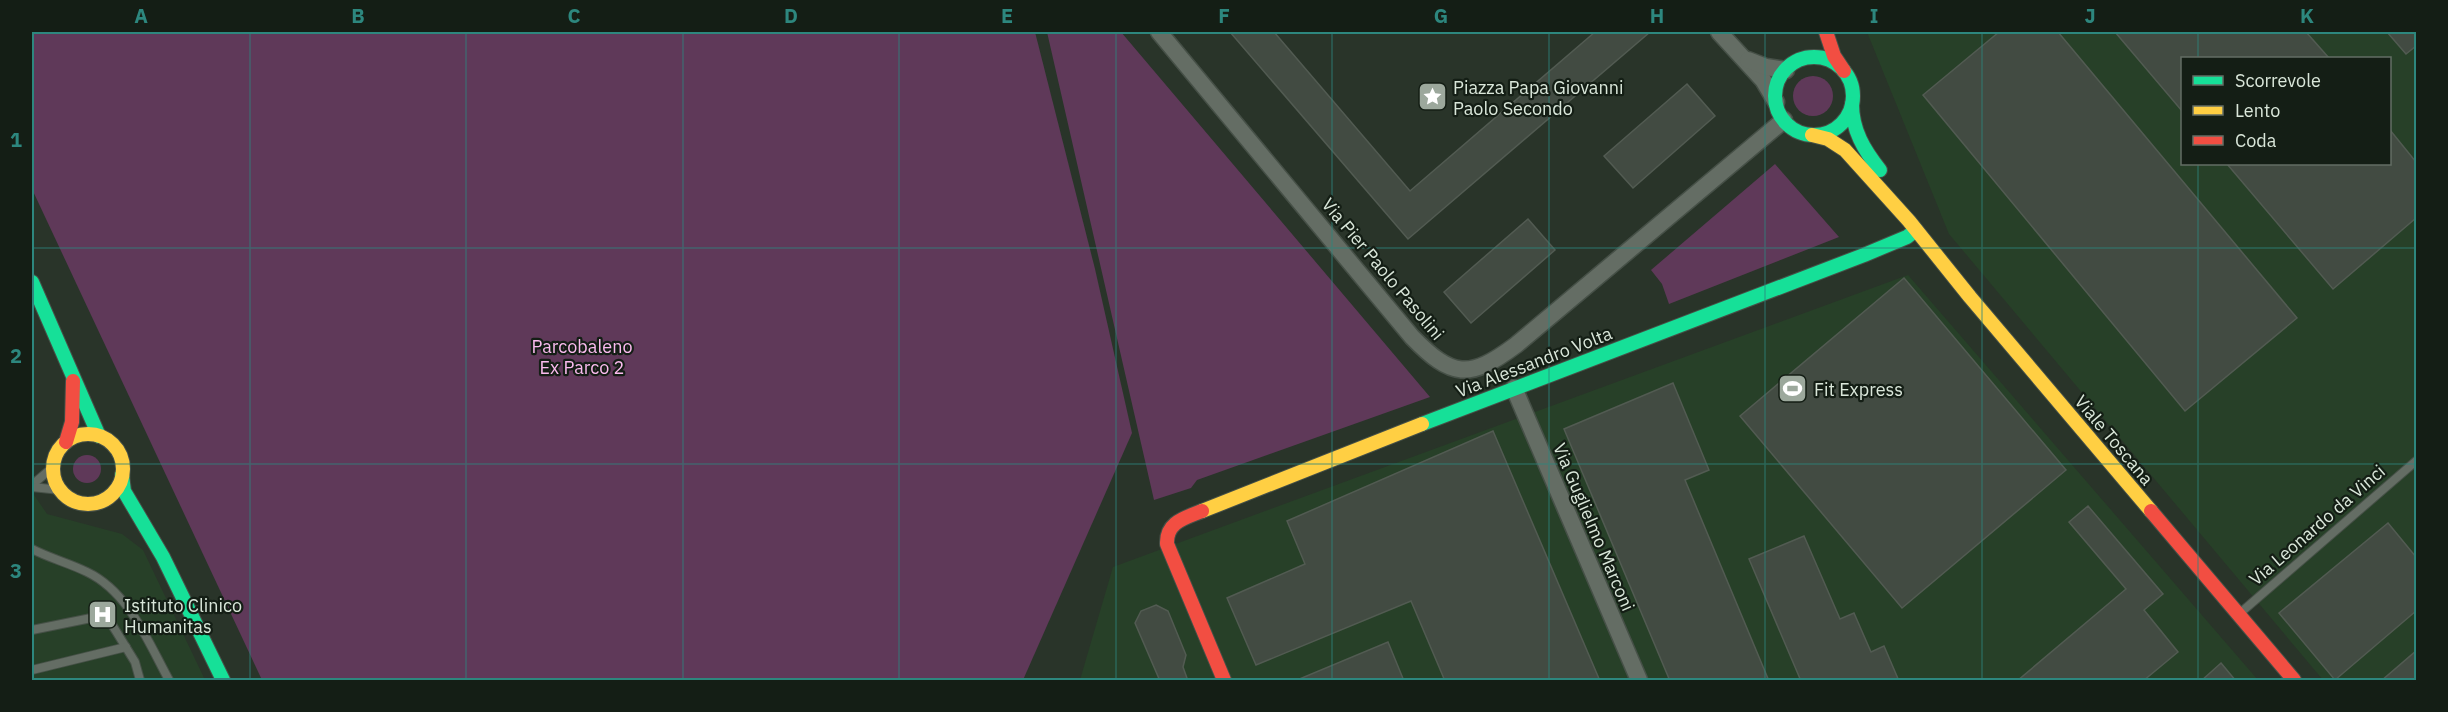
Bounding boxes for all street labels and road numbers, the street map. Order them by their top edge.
street label: Via Pier Paolo Pasolini [1317,193,1449,345]
street label: Via Alessandro Volta [1453,321,1616,402]
street label: Viale Toscana [2070,390,2159,490]
street label: Via Guglielmo Marconi [1548,440,1640,614]
street label: Via Leonardo da Vinci [2244,460,2390,590]

